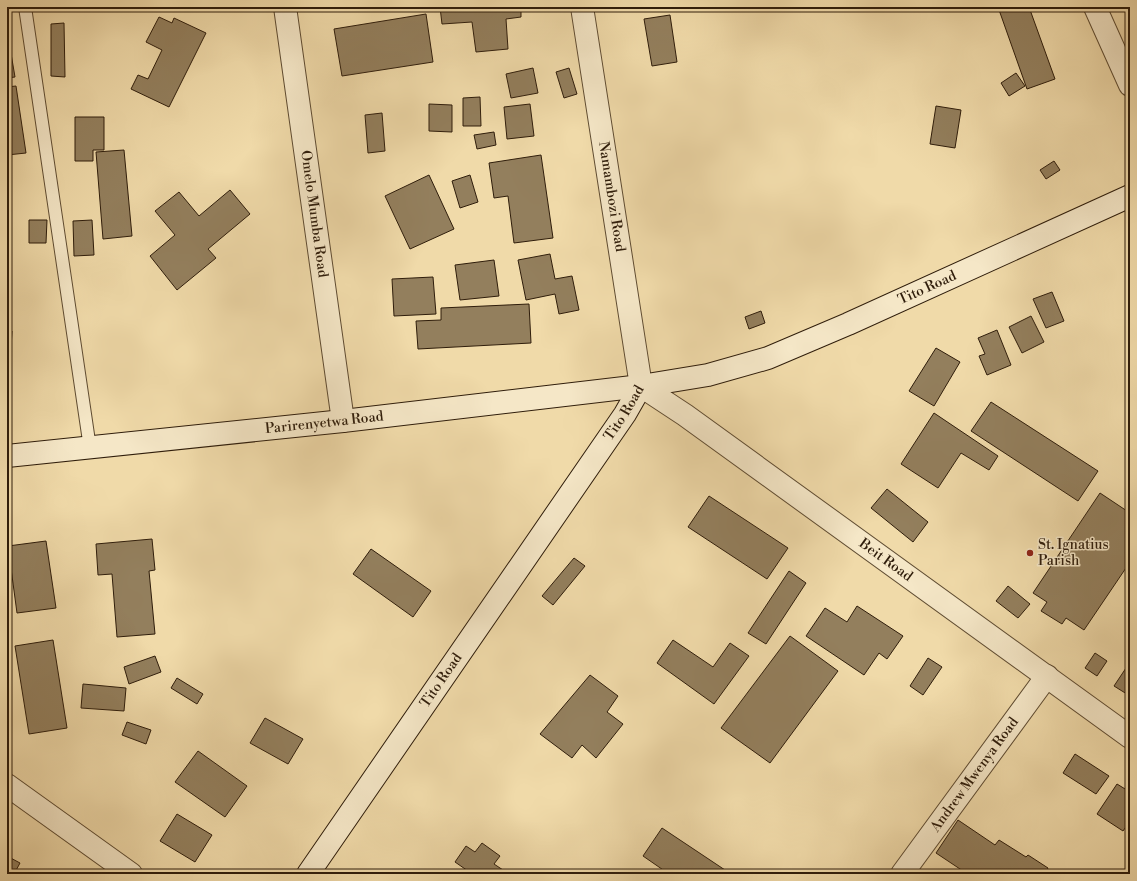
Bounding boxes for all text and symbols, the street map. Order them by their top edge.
street label: Namambozi Road [594,140,629,253]
street label: Omelo Mumba Road [296,149,332,279]
street label: Tito Road [895,267,959,309]
street label: Tito Road [600,382,648,444]
street label: Parirenyetwa Road [264,407,384,438]
street label: Beit Road [855,534,916,586]
place label: St. Ignatius Parish [1038,536,1109,570]
marker: St. Ignatius Parish [1025,548,1035,558]
street label: Tito Road [416,650,466,711]
street label: Andrew Mwenya Road [926,714,1023,837]

